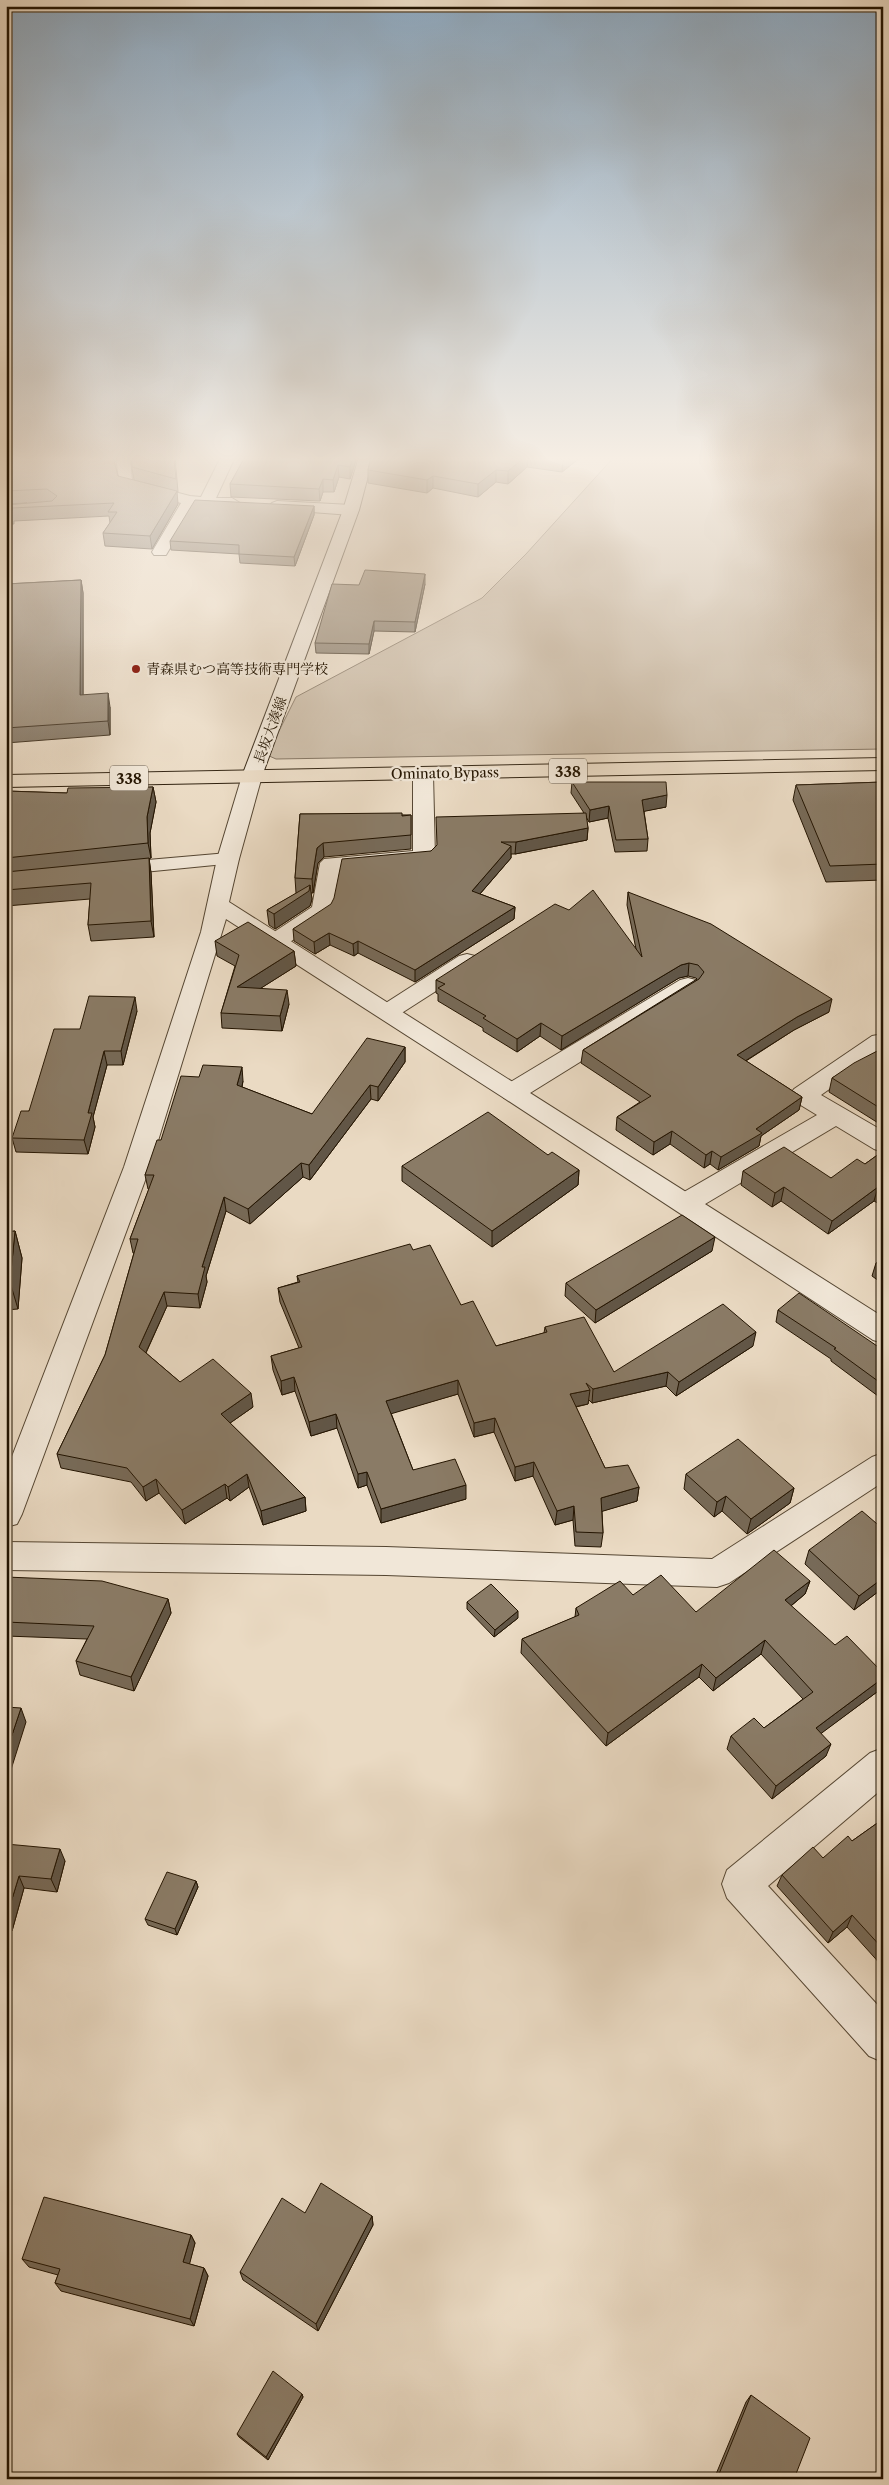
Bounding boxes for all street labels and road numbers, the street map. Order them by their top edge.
street label: 長坂大湊線 [250,694,290,766]
road number: 338 [549,758,587,784]
street label: Ominato Bypass [391,763,499,783]
road number: 338 [110,766,148,790]

